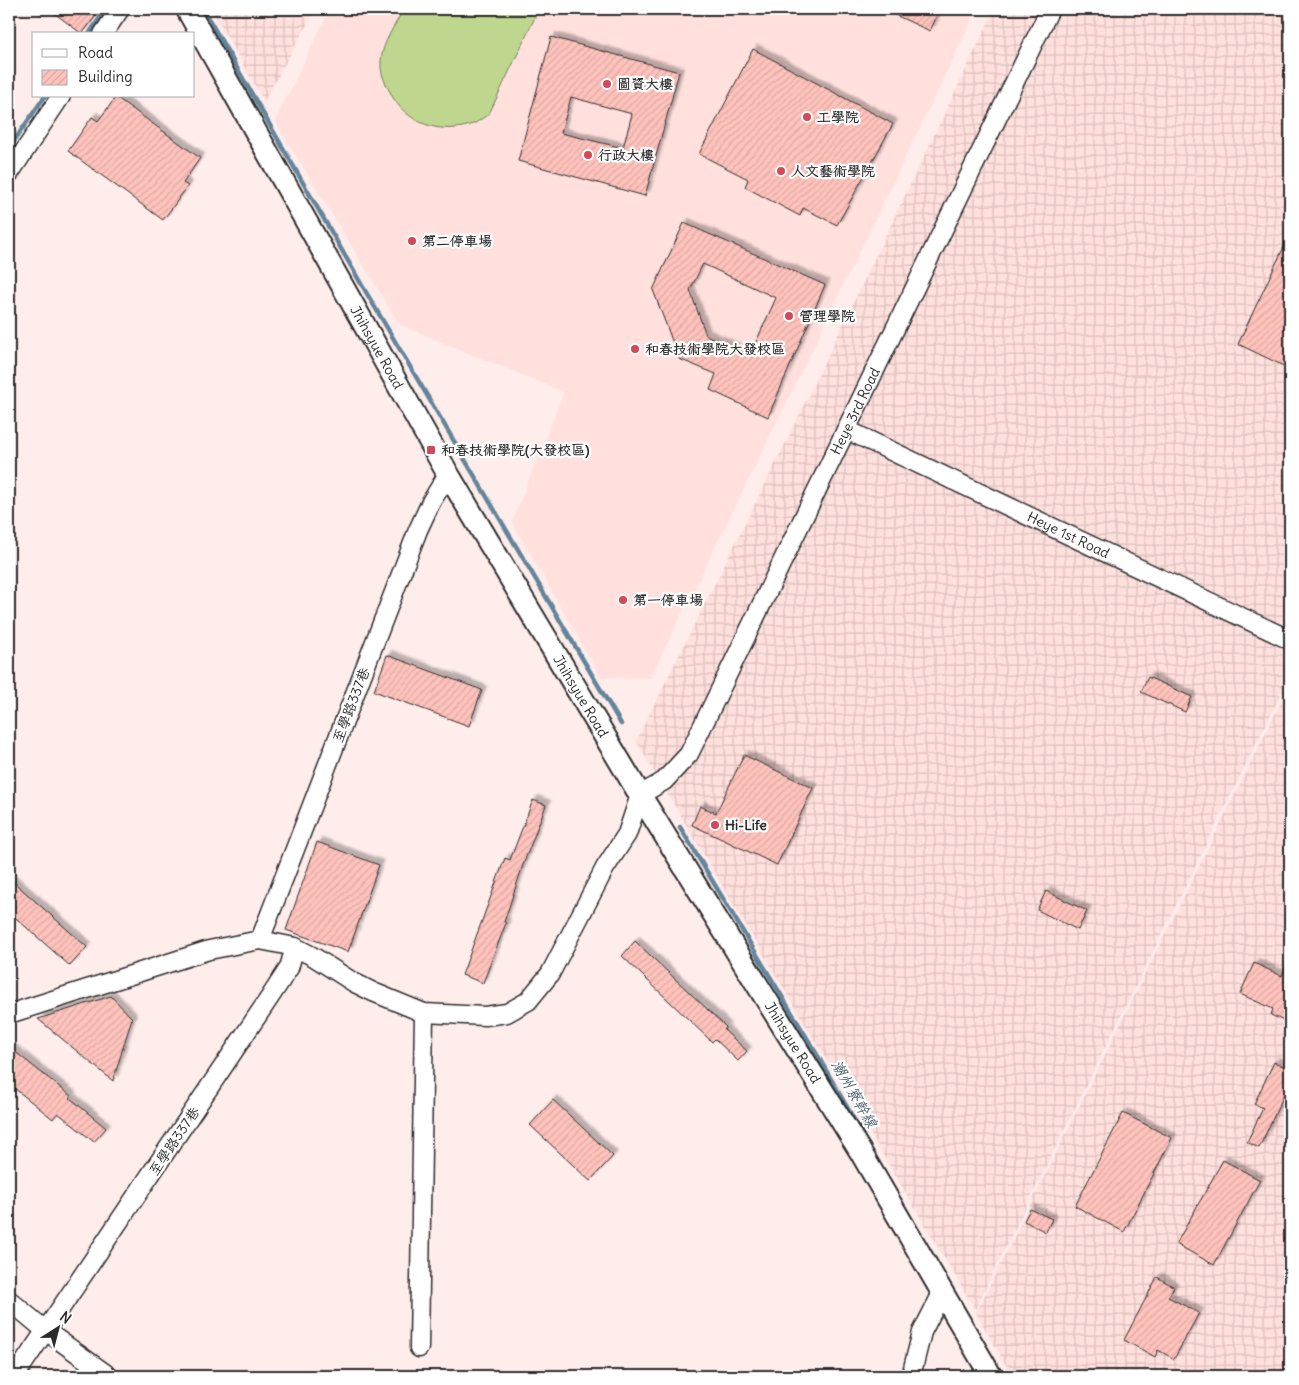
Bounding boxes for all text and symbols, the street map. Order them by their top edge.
legend [32,32,195,98]
text: Road [78,43,113,62]
text: Building [78,67,133,86]
place label: 圖資大樓 [617,75,673,93]
marker: 圖資大樓 [601,78,613,90]
place label: 工學院 [817,108,859,126]
marker: 工學院 [801,111,813,123]
place label: 行政大樓 [598,146,654,164]
marker: 行政大樓 [582,149,594,161]
place label: 人文藝術學院 [791,162,875,180]
marker: 人文藝術學院 [775,165,787,177]
place label: 第二停車場 [422,232,492,250]
marker: 第二停車場 [406,235,418,247]
street label: Jhihsyue Road [346,302,407,392]
place label: 管理學院 [799,307,855,325]
marker: 管理學院 [783,310,795,322]
place label: 和春技術學院大發校區 [645,340,785,358]
marker: 和春技術學院大發校區 [629,343,641,355]
street label: Heye 3rd Road [827,365,884,457]
place label: 和春技術學院(大發校區) [441,441,589,459]
marker: 和春技術學院(大發校區) [425,444,437,456]
street label: Heye 1st Road [1024,508,1113,562]
place label: 第一停車場 [633,591,703,609]
marker: 第一停車場 [617,594,629,606]
street label: Jhihsyue Road [549,652,612,741]
street label: 至學路337巷 [328,664,374,745]
place label: Hi-Life [725,816,767,834]
marker: Hi-Life [709,819,721,831]
street label: Jhihsyue Road [761,998,825,1087]
water label: 潮州寮幹線 [827,1057,882,1132]
street label: 至學路337巷 [145,1102,204,1179]
north arrow [32,1302,82,1352]
text: N [56,1307,75,1328]

